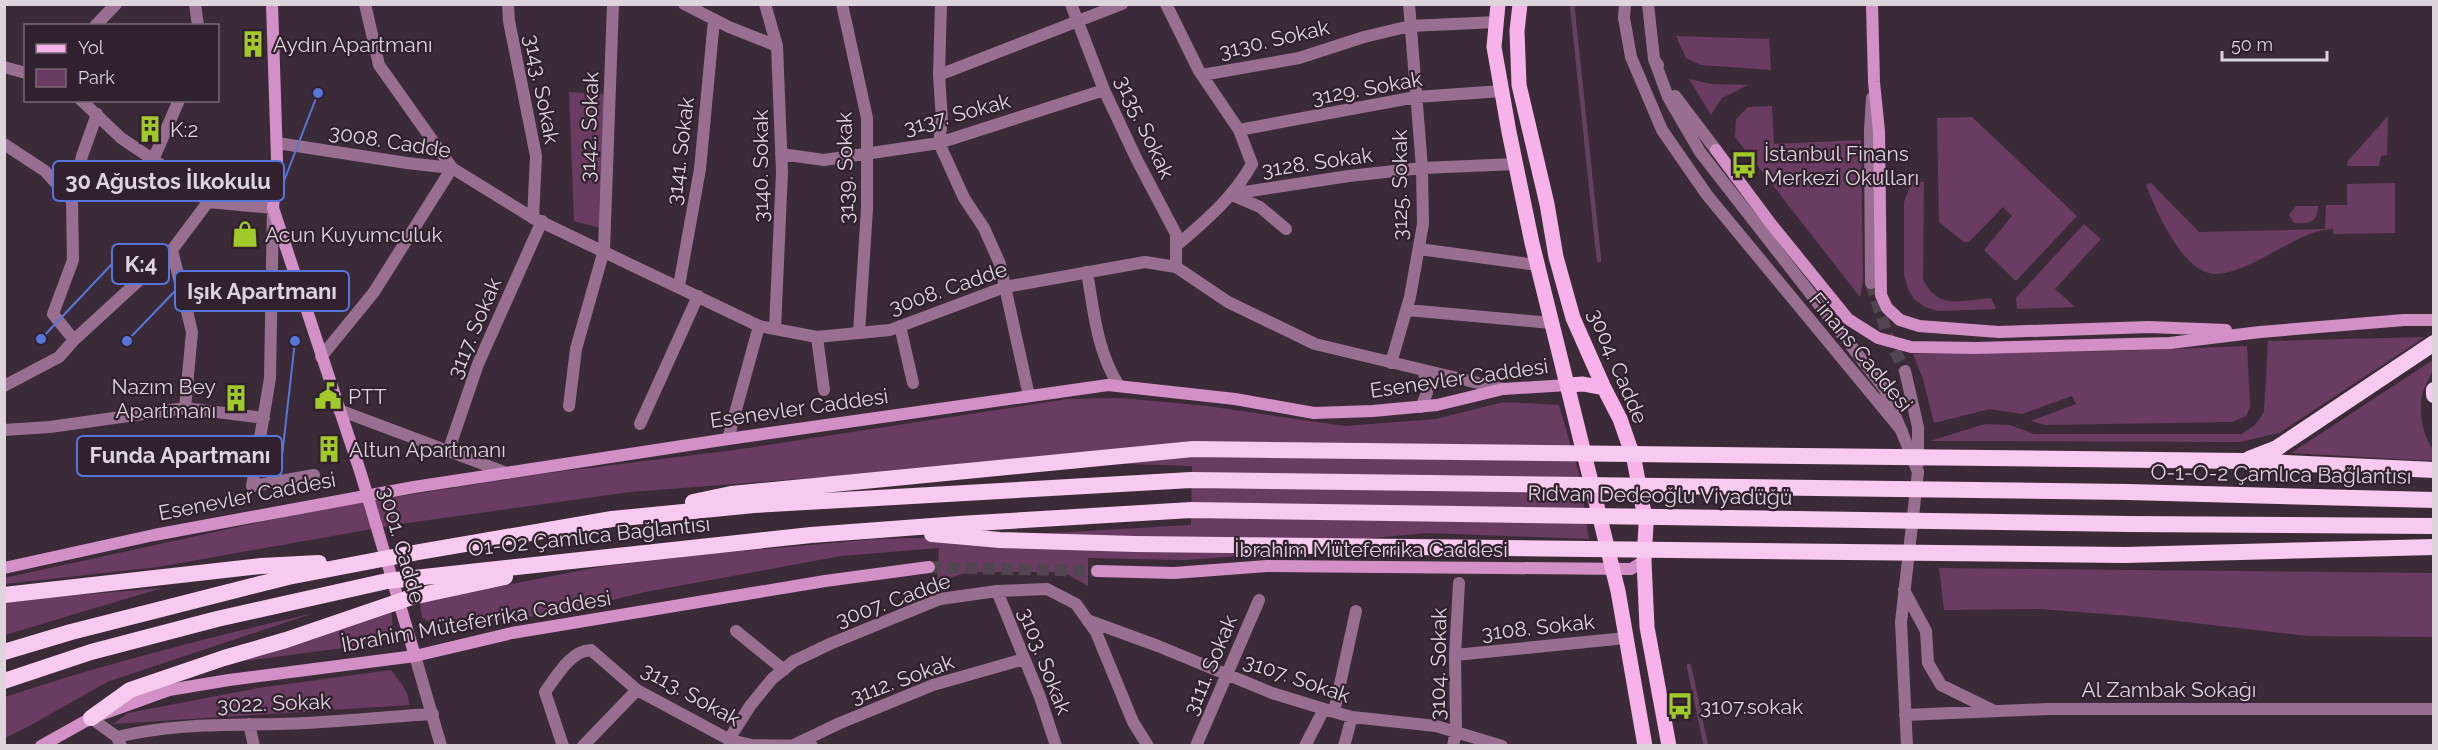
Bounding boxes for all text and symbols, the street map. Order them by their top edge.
street label: 3130. Sokak [1216,14,1332,64]
legend [24,24,219,102]
scale bar [2222,24,2327,62]
building icon: Aydın Apartmanı [238,29,268,59]
place label: Aydın Apartmanı [273,32,433,57]
street label: 3143. Sokak [519,32,565,146]
text: 50 m [2231,34,2273,55]
text: Yol [78,37,104,58]
street label: 3129. Sokak [1310,66,1424,110]
text: Park [78,67,115,88]
street label: 3142. Sokak [575,71,603,183]
street label: 3135. Sokak [1110,71,1180,183]
street label: 3137. Sokak [901,88,1013,140]
street label: 3141. Sokak [661,95,699,207]
street label: 3140. Sokak [748,110,773,222]
street label: 3139. Sokak [832,112,858,224]
building icon: K:2 [135,114,165,144]
place label: K:2 [170,117,198,142]
street label: 3008. Cadde [327,119,453,163]
street label: 3125. Sokak [1387,130,1412,240]
place label: İstanbul Finans Merkezi Okulları [1764,141,1919,190]
street label: 3128. Sokak [1260,142,1374,182]
bus stop icon: İstanbul Finans Merkezi Okulları [1729,150,1759,180]
callout: 30 Ağustos İlkokulu [53,161,284,201]
text: 30 Ağustos İlkokulu [65,168,271,194]
shop icon: Acun Kuyumculuk [230,219,260,249]
place label: Acun Kuyumculuk [265,222,443,247]
callout: K:4 [112,244,169,284]
text: K:4 [125,251,157,277]
street label: 3008. Cadde [886,256,1010,320]
callout: Işık Apartmanı [175,271,349,311]
street label: 3117. Sokak [442,274,506,382]
text: Işık Apartmanı [187,278,337,304]
street label: Finans Caddesi [1804,288,1918,416]
street label: 3004. Cadde [1583,305,1653,427]
street label: Esenevler Caddesi [1368,353,1550,403]
place label: Nazım Bey Apartmanı [111,374,216,423]
public building icon: PTT [313,381,343,411]
building icon: Nazım Bey Apartmanı [221,383,251,413]
street label: Esenevler Caddesi [708,383,890,433]
place label: PTT [348,384,387,409]
building icon: Altun Apartmanı [314,434,344,464]
callout: Funda Apartmanı [77,436,282,476]
place label: Altun Apartmanı [349,437,506,462]
text: Funda Apartmanı [90,442,270,468]
street label: O-1-O-2 Çamlıca Bağlantısı [2150,459,2412,489]
street label: Esenevler Caddesi [156,467,338,525]
street label: Rıdvan Dedeoğlu Viyadüğü [1527,480,1793,510]
street label: 3001. Cadde [374,484,430,606]
street label: O1-O2 Çamlıca Bağlantısı [467,511,711,561]
street label: İbrahim Müteferrika Caddesi [1234,537,1508,562]
street label: 3007. Cadde [832,568,954,632]
street label: İbrahim Müteferrika Caddesi [339,585,613,657]
street label: 3103. Sokak [1013,604,1077,718]
street label: 3104. Sokak [1425,607,1451,721]
street label: 3108. Sokak [1480,609,1596,645]
street label: 3111. Sokak [1178,611,1242,719]
street label: 3107. Sokak [1240,648,1354,708]
street label: 3112. Sokak [847,649,957,709]
street label: 3113. Sokak [637,657,745,731]
street label: Al Zambak Sokağı [2082,677,2256,702]
street label: 3022. Sokak [217,689,331,717]
bus stop icon: 3107.sokak [1665,691,1695,721]
place label: 3107.sokak [1700,694,1803,719]

